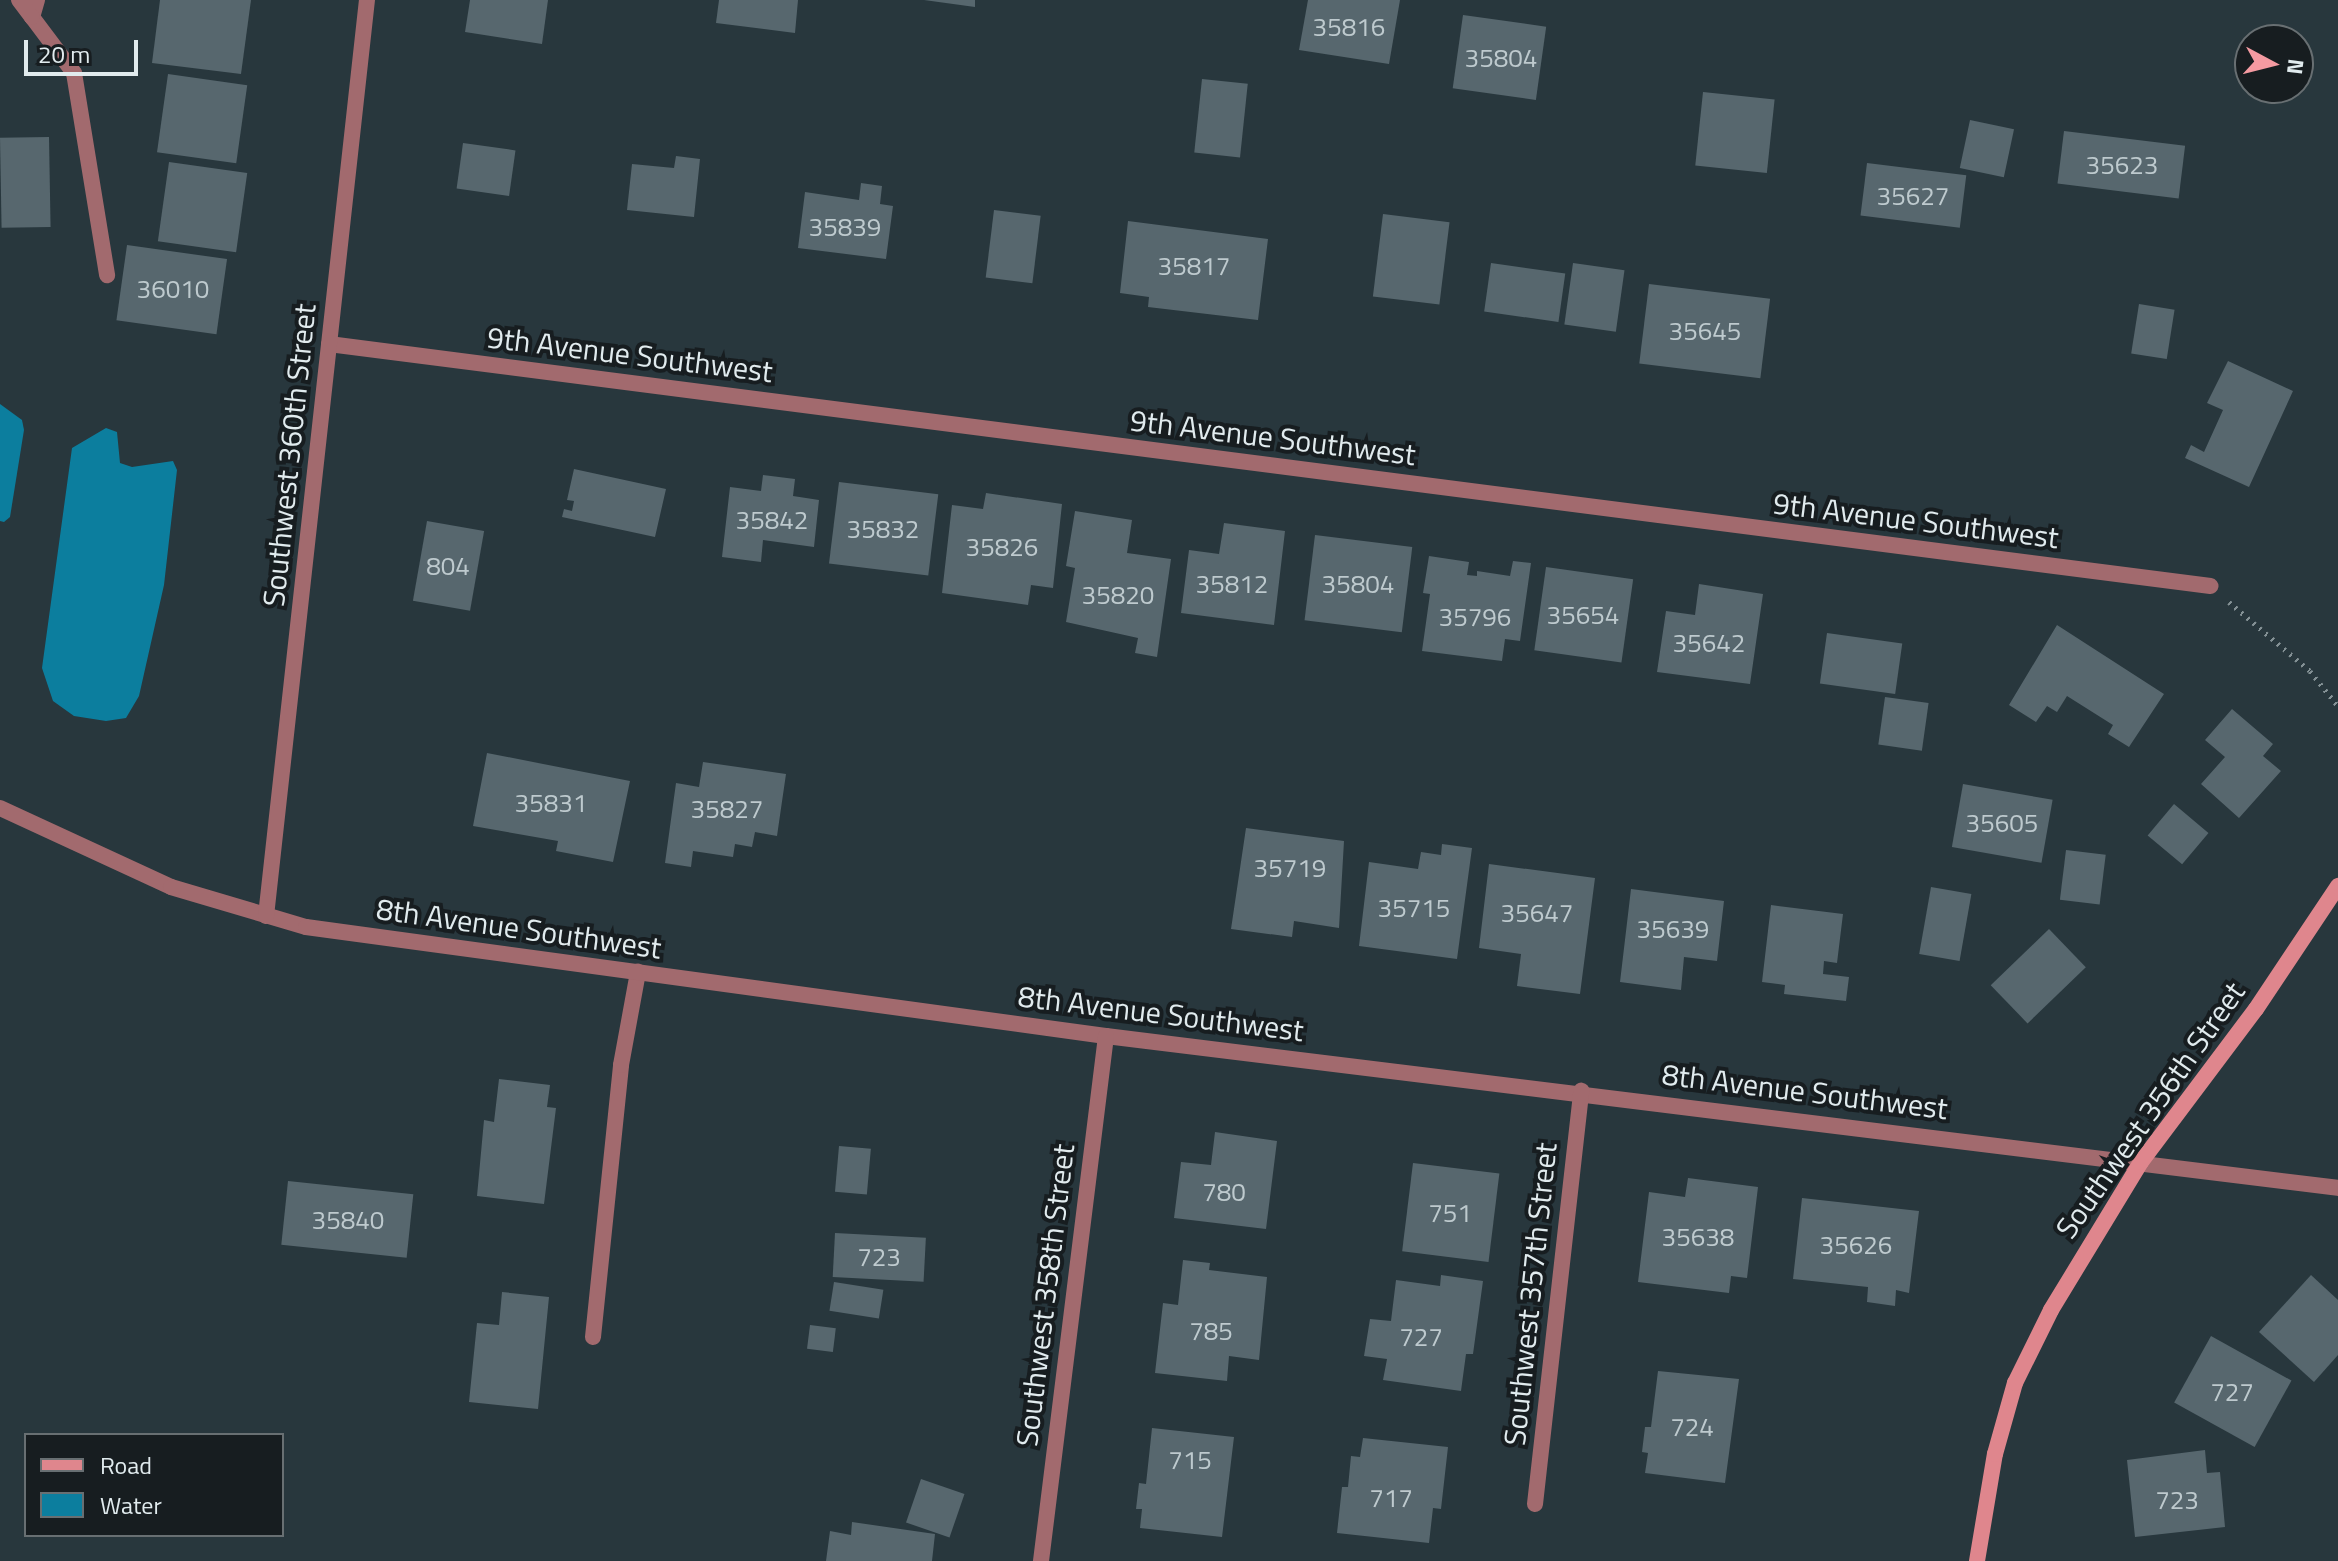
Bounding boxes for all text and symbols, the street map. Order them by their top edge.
house number: 35816 [1313,11,1385,43]
scale bar [28,24,142,74]
north arrow [2234,24,2314,104]
text: 20 m [38,36,90,72]
house number: 35804 [1465,42,1537,74]
text: N [2278,57,2314,76]
house number: 35623 [2086,149,2158,181]
house number: 35627 [1877,180,1949,212]
house number: 35839 [809,211,881,243]
house number: 35817 [1158,250,1230,282]
house number: 36010 [137,273,209,305]
street label: Southwest 360th Street [255,302,323,608]
house number: 35645 [1669,315,1741,347]
street label: 9th Avenue Southwest [485,319,775,389]
street label: 9th Avenue Southwest [1128,402,1418,472]
street label: 9th Avenue Southwest [1771,485,2061,555]
house number: 35842 [736,504,808,536]
house number: 35832 [847,513,919,545]
house number: 35826 [966,531,1038,563]
house number: 804 [426,550,470,582]
house number: 35812 [1196,568,1268,600]
house number: 35804 [1322,568,1394,600]
house number: 35820 [1082,579,1154,611]
house number: 35654 [1547,599,1619,631]
house number: 35796 [1439,601,1511,633]
house number: 35642 [1673,627,1745,659]
house number: 35831 [515,787,587,819]
house number: 35827 [691,793,763,825]
house number: 35605 [1966,807,2038,839]
house number: 35719 [1254,852,1326,884]
street label: 8th Avenue Southwest [374,890,664,966]
house number: 35715 [1378,892,1450,924]
house number: 35647 [1501,897,1573,929]
house number: 35639 [1637,913,1709,945]
street label: Southwest 356th Street [2048,975,2252,1245]
street label: 8th Avenue Southwest [1016,978,1306,1048]
street label: 8th Avenue Southwest [1660,1056,1950,1126]
street label: Southwest 357th Street [1496,1141,1564,1447]
street label: Southwest 358th Street [1009,1142,1081,1448]
house number: 780 [1202,1176,1246,1208]
house number: 751 [1428,1197,1472,1229]
house number: 35840 [312,1204,384,1236]
house number: 35638 [1662,1221,1734,1253]
house number: 35626 [1820,1229,1892,1261]
house number: 723 [857,1241,901,1273]
house number: 785 [1189,1315,1233,1347]
house number: 727 [1399,1321,1443,1353]
house number: 727 [2210,1376,2254,1408]
house number: 724 [1670,1411,1714,1443]
legend [24,1433,284,1537]
house number: 715 [1168,1444,1212,1476]
text: Road [100,1447,152,1483]
house number: 717 [1369,1482,1413,1514]
house number: 723 [2155,1484,2199,1516]
text: Water [100,1487,162,1523]

